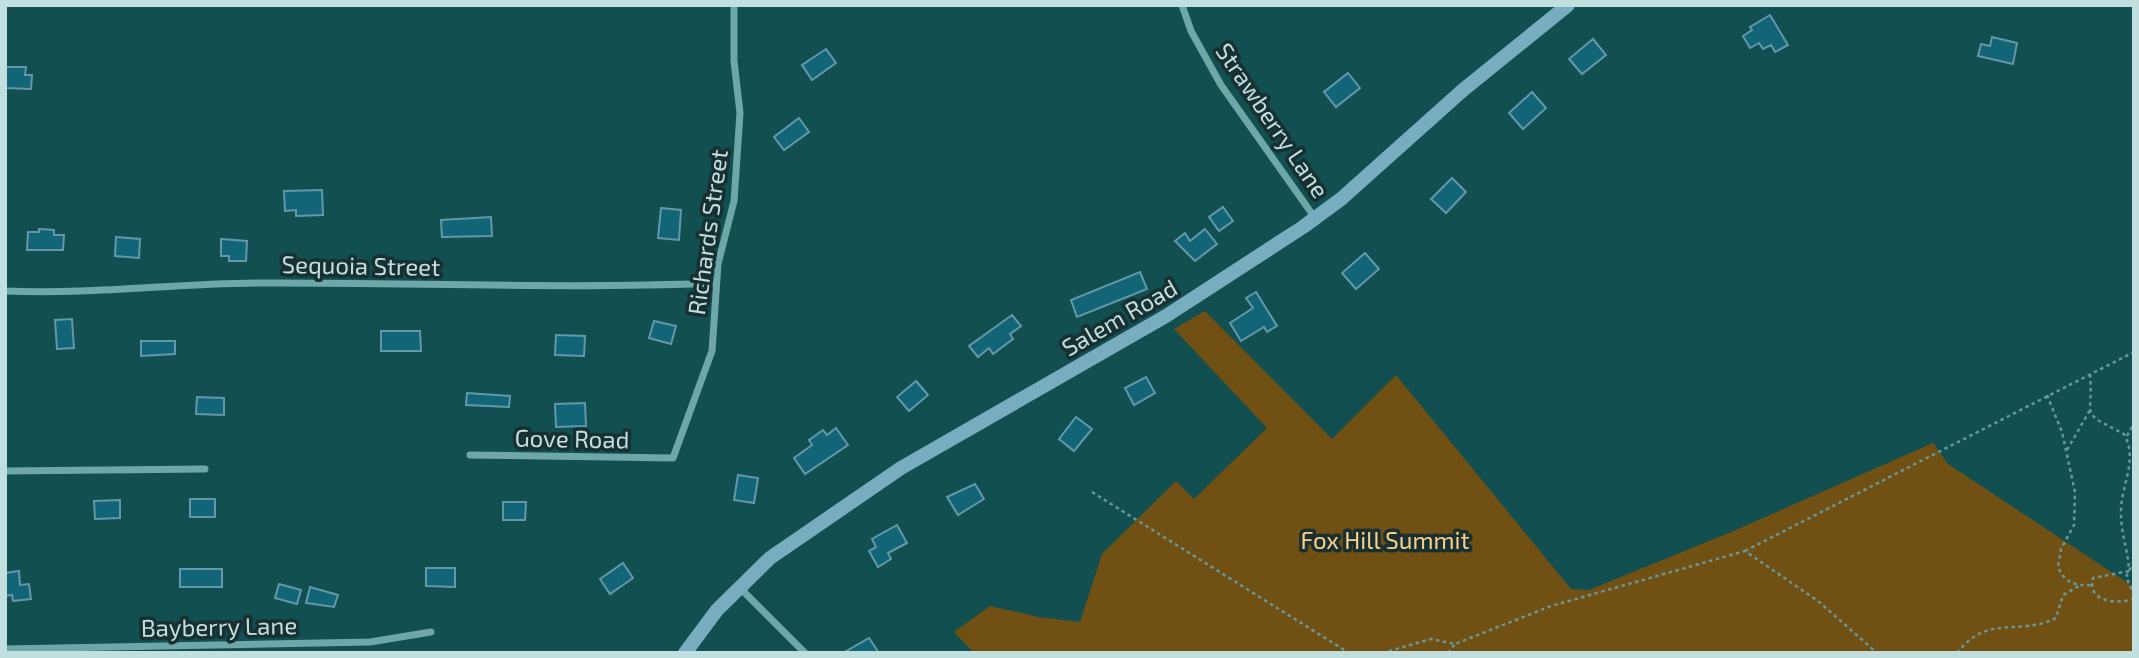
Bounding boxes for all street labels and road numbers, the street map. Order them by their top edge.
street label: Strawberry Lane [1210,37,1336,203]
street label: Richards Street [681,147,733,317]
street label: Sequoia Street [281,249,441,281]
street label: Salem Road [1056,272,1182,362]
street label: Gove Road [514,423,630,453]
street label: Bayberry Lane [141,610,297,642]

